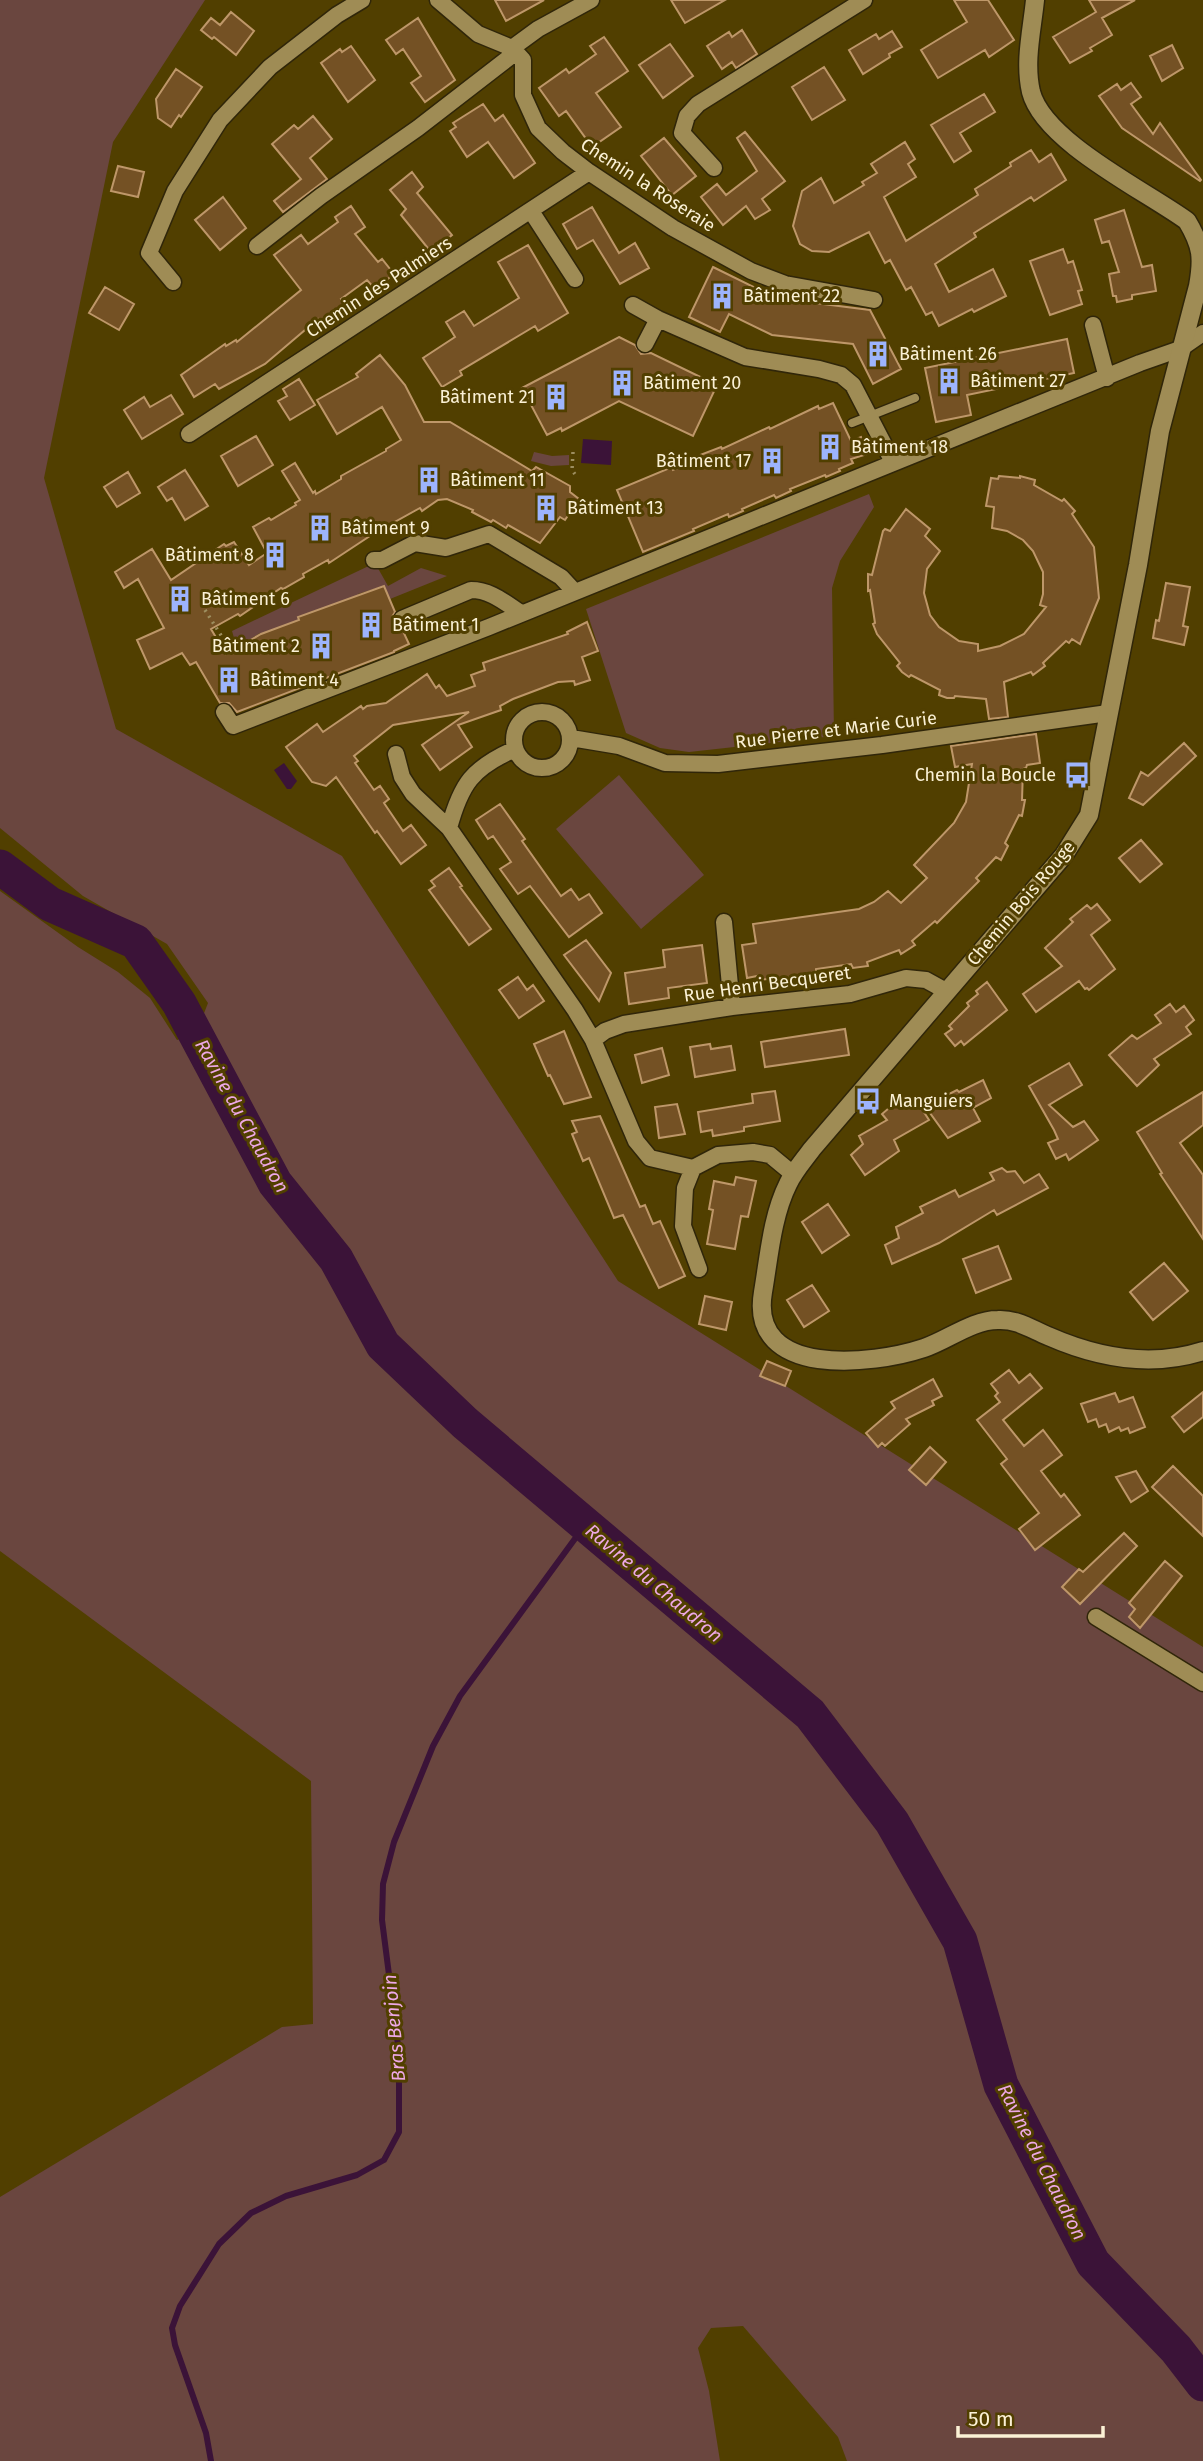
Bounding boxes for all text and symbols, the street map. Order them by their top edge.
street label: Chemin la Roseraie [577,133,719,237]
street label: Chemin des Palmiers [302,232,456,342]
building icon: Bâtiment 22 [707,281,737,311]
place label: Bâtiment 22 [743,285,840,307]
building icon: Bâtiment 26 [863,339,893,369]
place label: Bâtiment 26 [899,343,997,365]
building icon: Bâtiment 27 [934,366,964,396]
building icon: Bâtiment 20 [607,368,637,398]
place label: Bâtiment 27 [970,370,1066,392]
place label: Bâtiment 20 [643,372,741,394]
building icon: Bâtiment 21 [541,382,571,412]
place label: Bâtiment 21 [439,386,535,408]
building icon: Bâtiment 18 [815,432,845,462]
place label: Bâtiment 18 [851,436,948,458]
building icon: Bâtiment 17 [757,446,787,476]
place label: Bâtiment 17 [656,450,751,472]
building icon: Bâtiment 11 [414,465,444,495]
place label: Bâtiment 11 [450,469,545,491]
building icon: Bâtiment 13 [531,493,561,523]
place label: Bâtiment 13 [567,497,663,519]
building icon: Bâtiment 9 [305,513,335,543]
place label: Bâtiment 9 [341,517,430,539]
building icon: Bâtiment 8 [260,540,290,570]
place label: Bâtiment 8 [165,544,254,566]
building icon: Bâtiment 6 [165,584,195,614]
place label: Bâtiment 6 [201,588,290,610]
building icon: Bâtiment 1 [356,610,386,640]
place label: Bâtiment 1 [392,614,479,636]
building icon: Bâtiment 2 [306,631,336,661]
place label: Bâtiment 2 [212,635,300,657]
building icon: Bâtiment 4 [214,665,244,695]
place label: Bâtiment 4 [250,669,339,691]
street label: Rue Pierre et Marie Curie [734,707,938,753]
bus stop icon: Chemin la Boucle [1062,760,1092,790]
place label: Chemin la Boucle [915,764,1056,786]
street label: Chemin Bois Rouge [962,836,1080,970]
street label: Rue Henri Becqueret [682,961,852,1007]
water label: Ravine du Chaudron [190,1035,294,1197]
bus stop icon: Manguiers [853,1086,883,1116]
place label: Manguiers [889,1090,973,1112]
water label: Ravine du Chaudron [581,1519,727,1647]
water label: Bras Benjoin [378,1973,410,2083]
water label: Ravine du Chaudron [993,2080,1091,2244]
scale bar [958,2394,1103,2438]
text: 50 m [968,2406,1014,2432]

